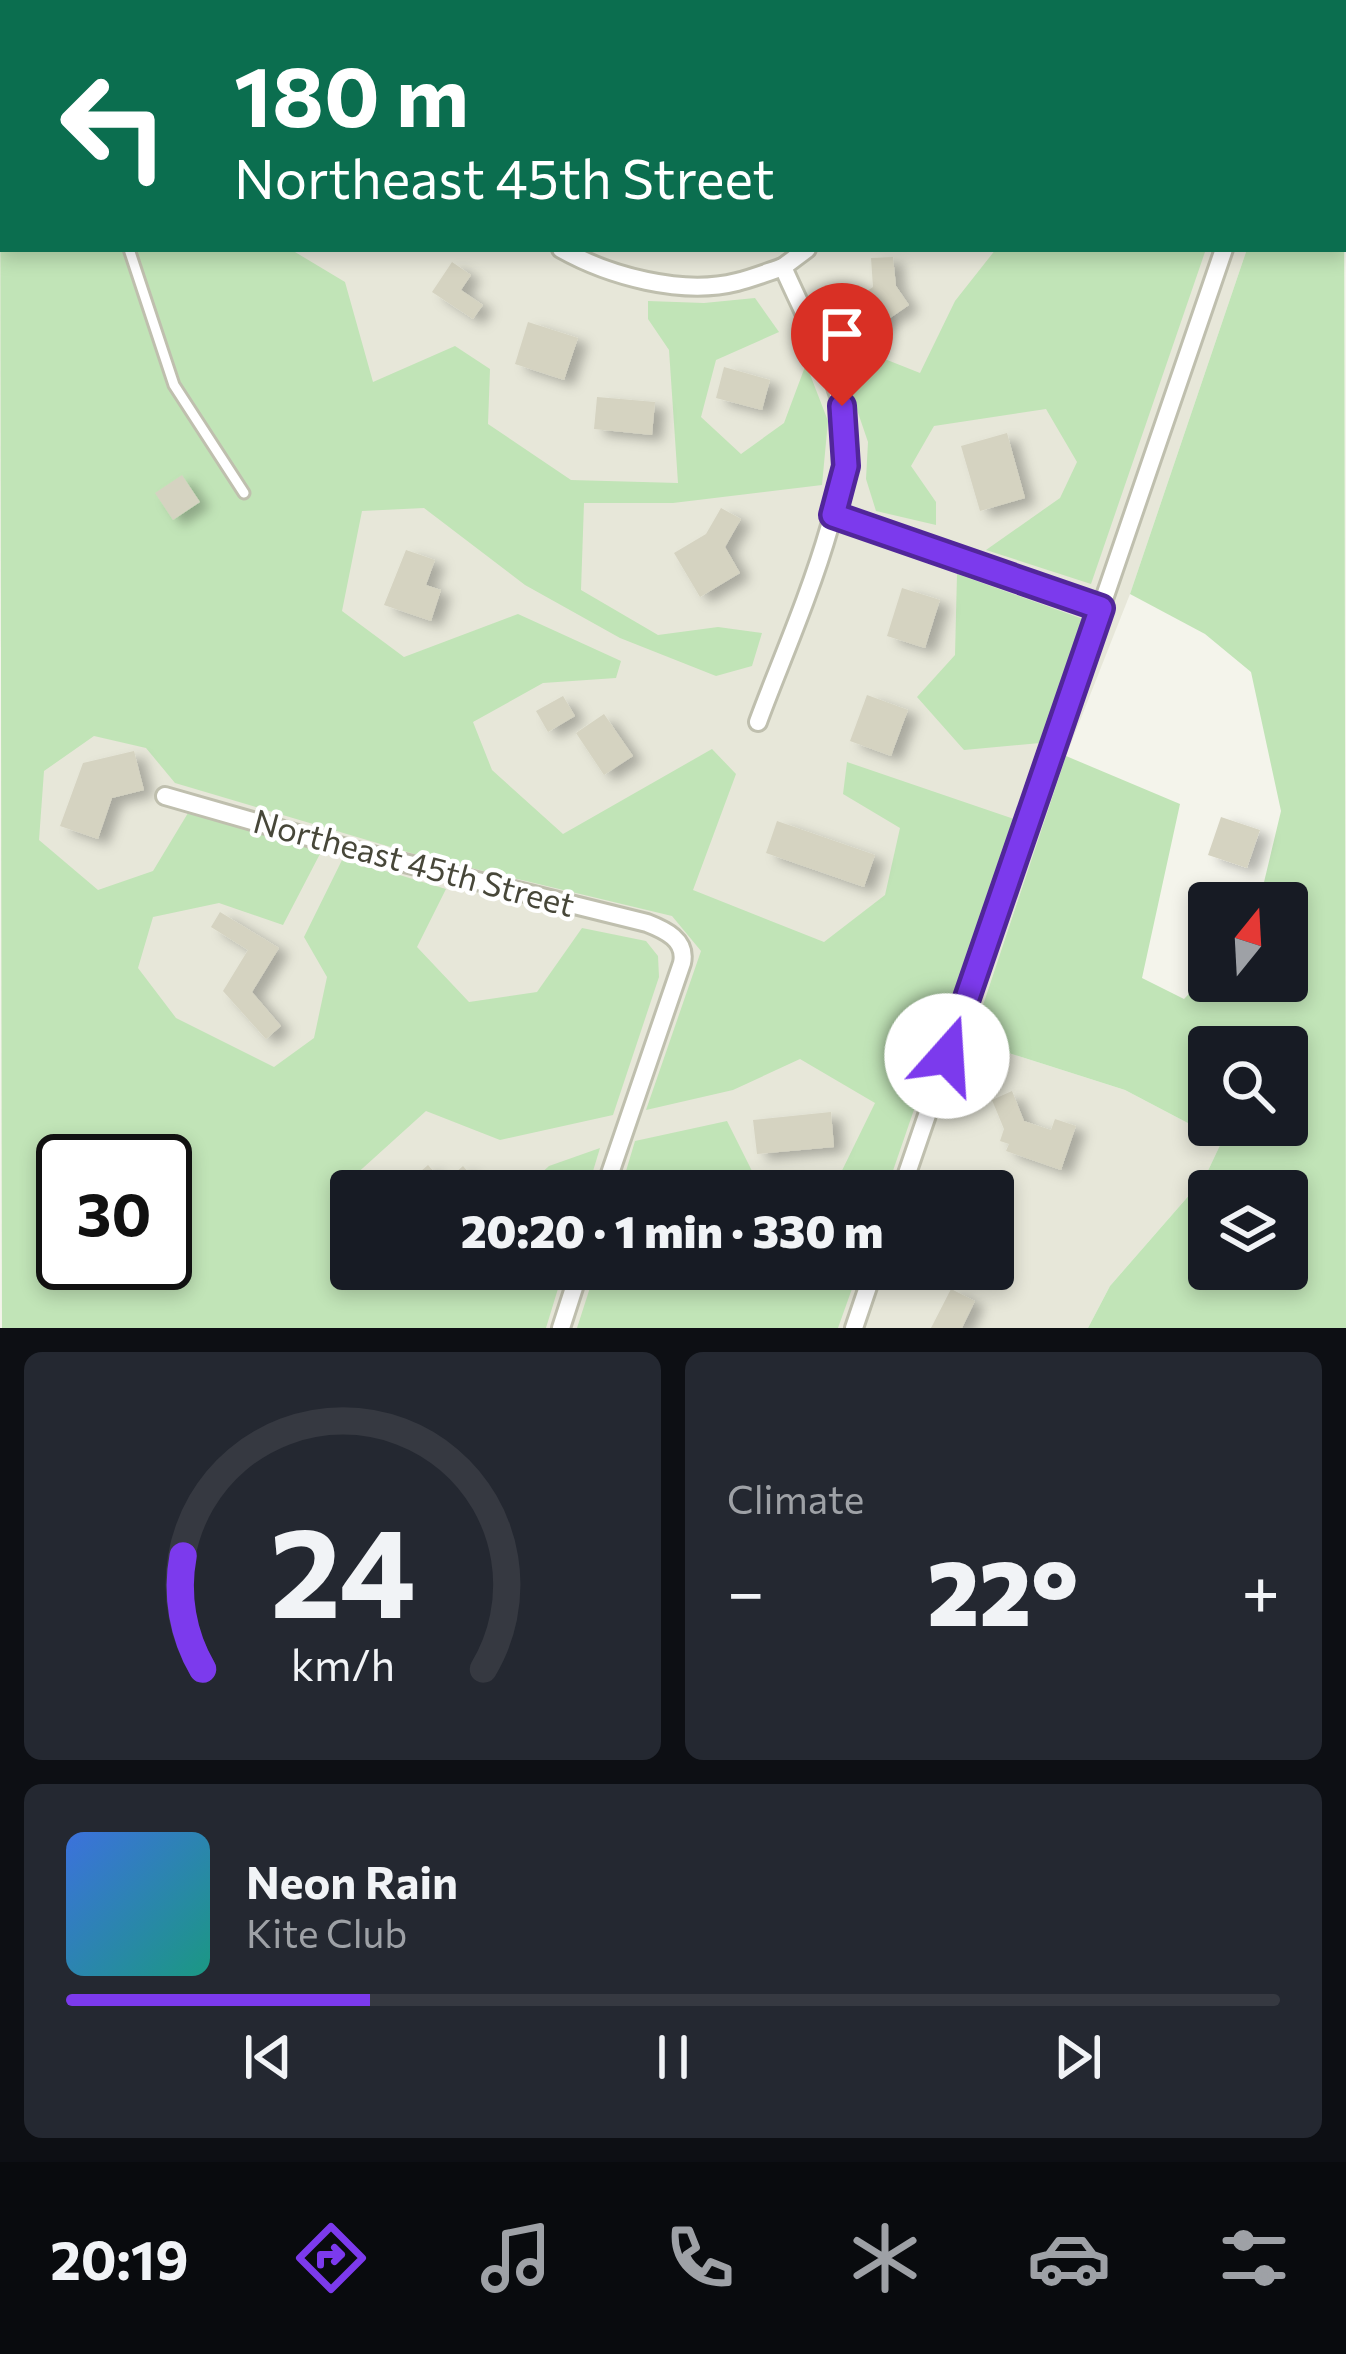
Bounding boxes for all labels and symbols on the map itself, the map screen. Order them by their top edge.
pin [791,283,893,406]
street label: Northeast 45th Street [249,799,579,924]
north arrow [1188,882,1308,1002]
position arrow [884,993,1010,1119]
speed limit sign: 30 [36,1134,192,1290]

